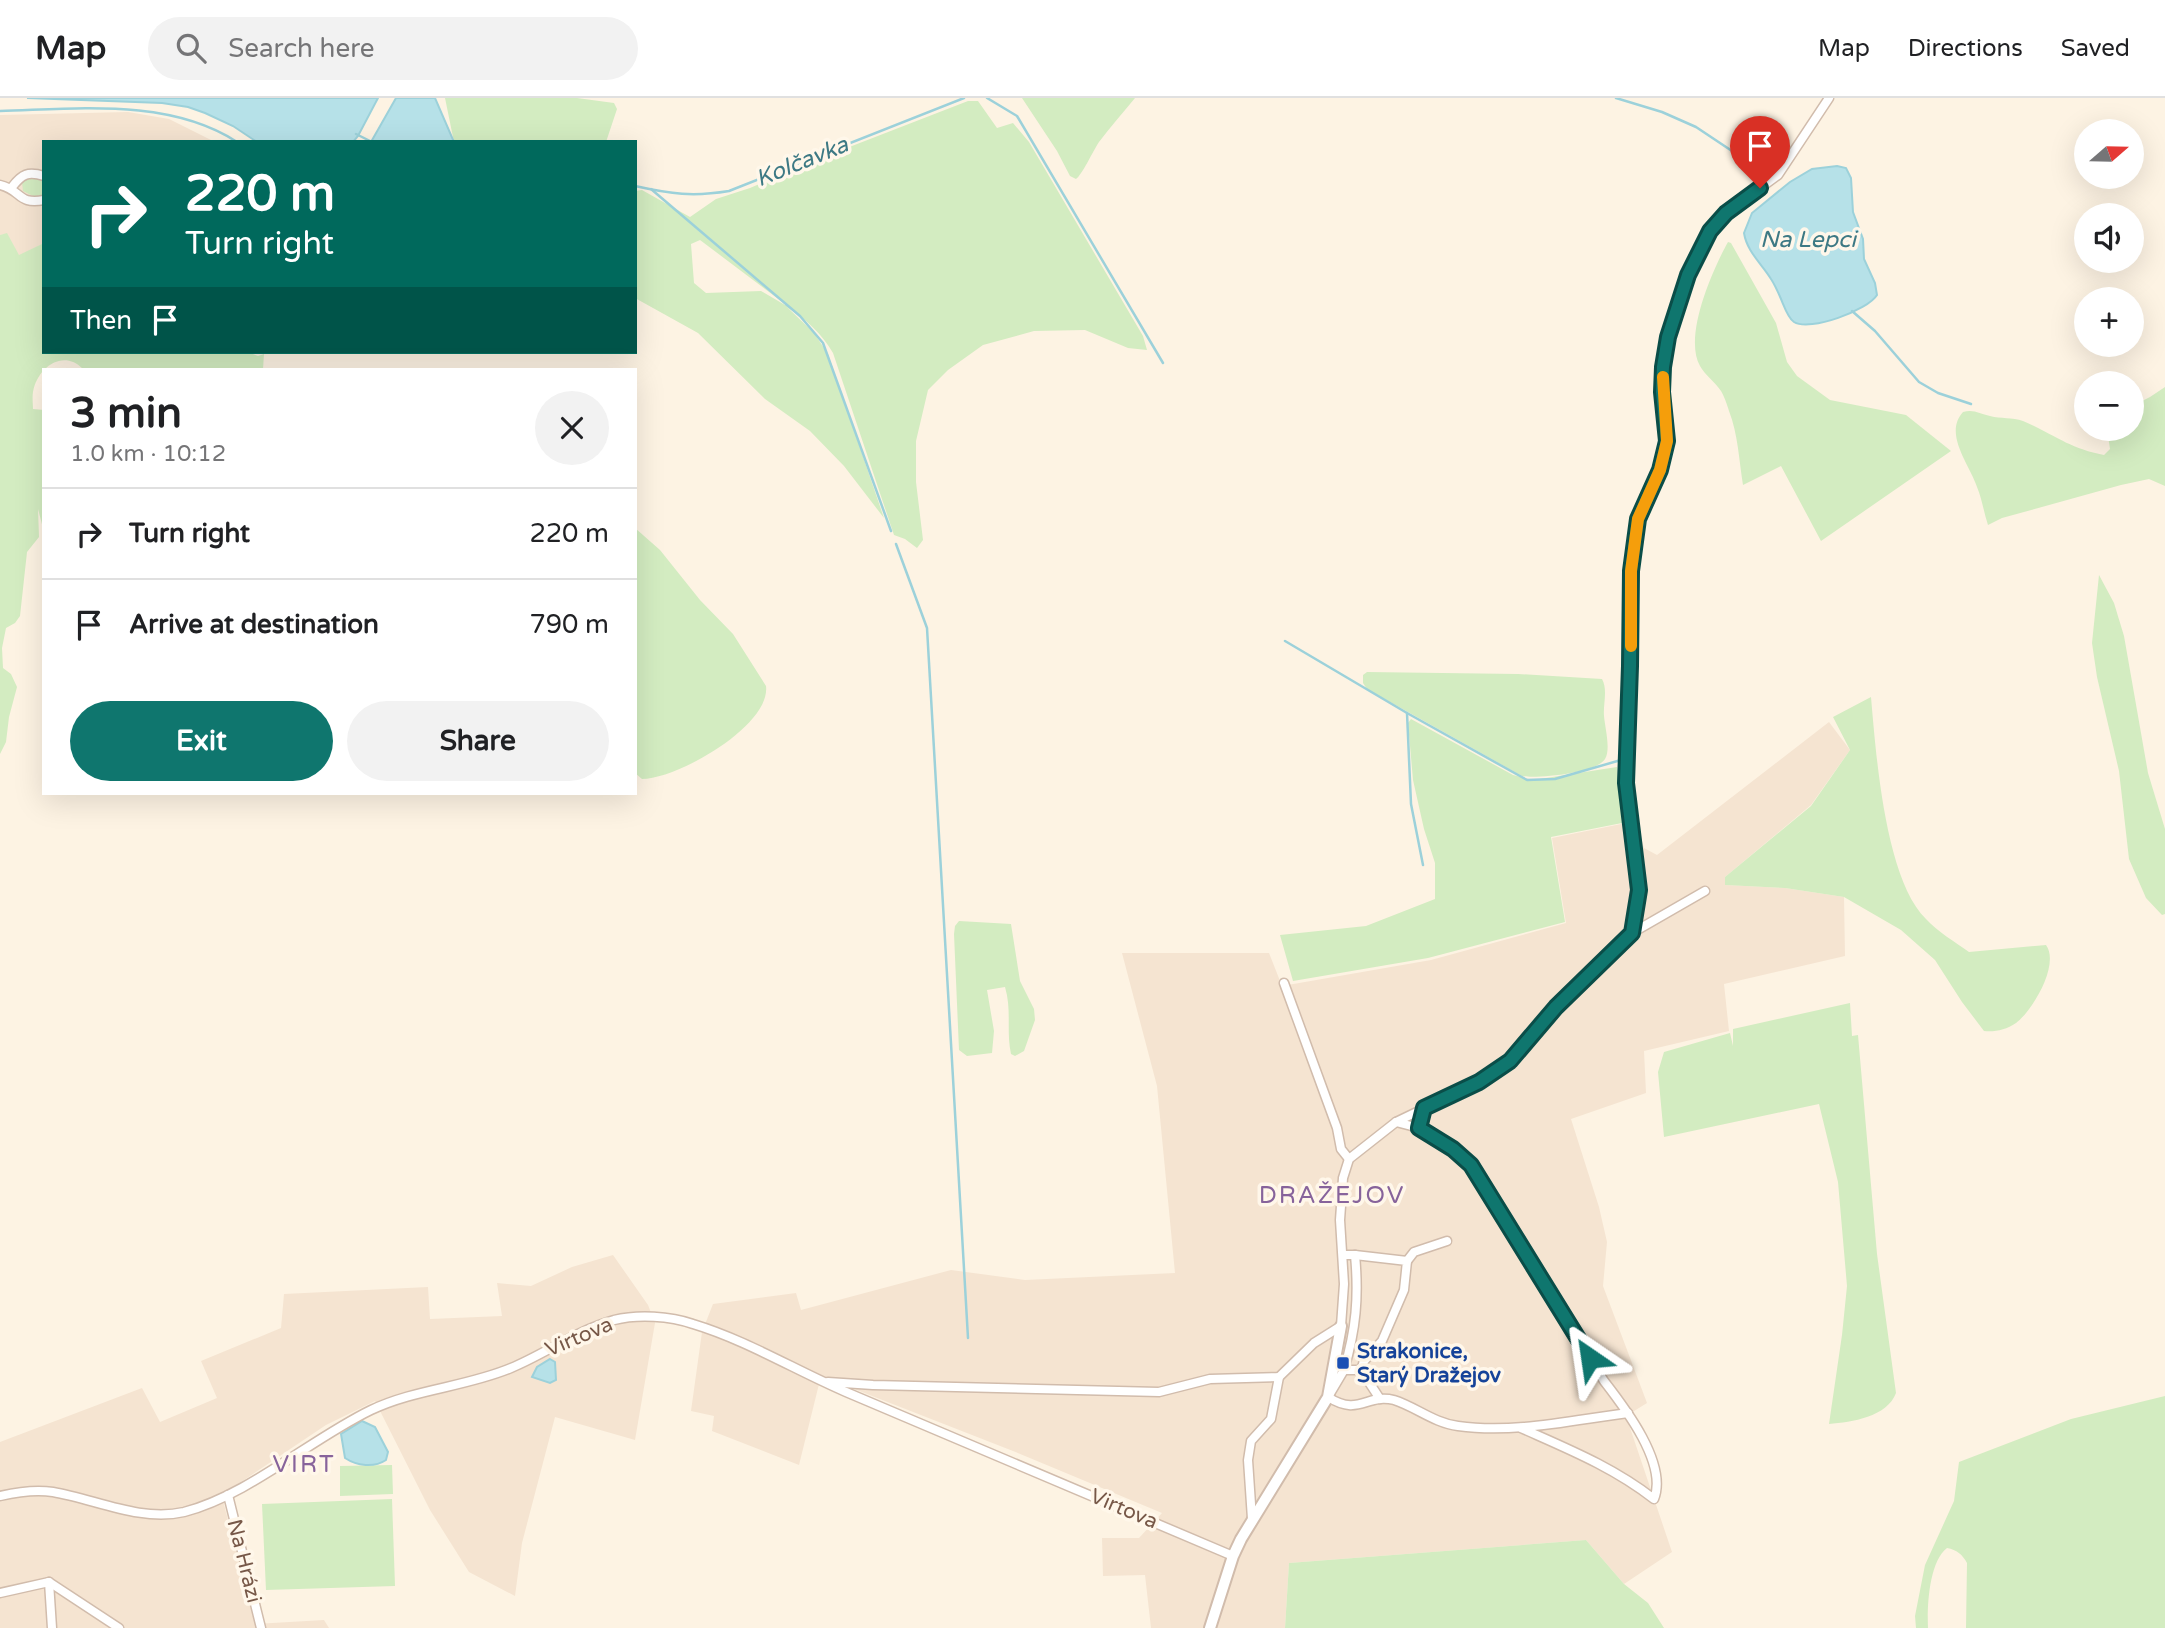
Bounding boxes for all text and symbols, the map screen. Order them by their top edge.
search box [148,17,638,80]
text: Map [35,29,106,68]
icon: search [172,29,210,67]
text: Search here [228,33,374,64]
text: Map [1818,34,1870,63]
text: Directions [1908,34,2023,63]
text: Saved [2061,34,2130,63]
pin [1730,116,1790,188]
north arrow [2074,119,2144,189]
map controls [2074,119,2144,441]
icon: arrive [1741,127,1779,165]
water label: Kolčavka [752,130,853,193]
text: 220 m [185,165,335,224]
icon: right [70,168,161,259]
button: sound [2074,203,2144,273]
text: Turn right [185,225,334,263]
water label: Na Lepci [1760,226,1859,254]
button: + [2074,287,2144,357]
icon: arrive [146,301,184,339]
text: Then [70,305,132,336]
button: − [2074,371,2144,441]
text: 3 min [70,388,182,439]
button: close [535,391,609,465]
text: 1.0 km · 10:12 [70,440,226,468]
icon: right [70,515,108,553]
text: Turn right [129,518,250,549]
text: 220 m [529,518,609,549]
icon: arrive [70,606,108,644]
text: Arrive at destination [129,609,379,640]
text: 790 m [529,609,609,640]
button: Exit [70,701,333,781]
button: Share [347,701,609,781]
district label: DRAŽEJOV [1259,1181,1405,1210]
street label: Virtova [541,1312,617,1362]
position arrow [1553,1321,1627,1395]
place label: Strakonice, Starý Dražejov [1357,1339,1501,1388]
marker: Strakonice, Starý Dražejov [1335,1355,1351,1371]
district label: VIRT [272,1450,336,1479]
street label: Virtova [1086,1484,1162,1534]
street label: Na Hrázi [222,1517,266,1605]

